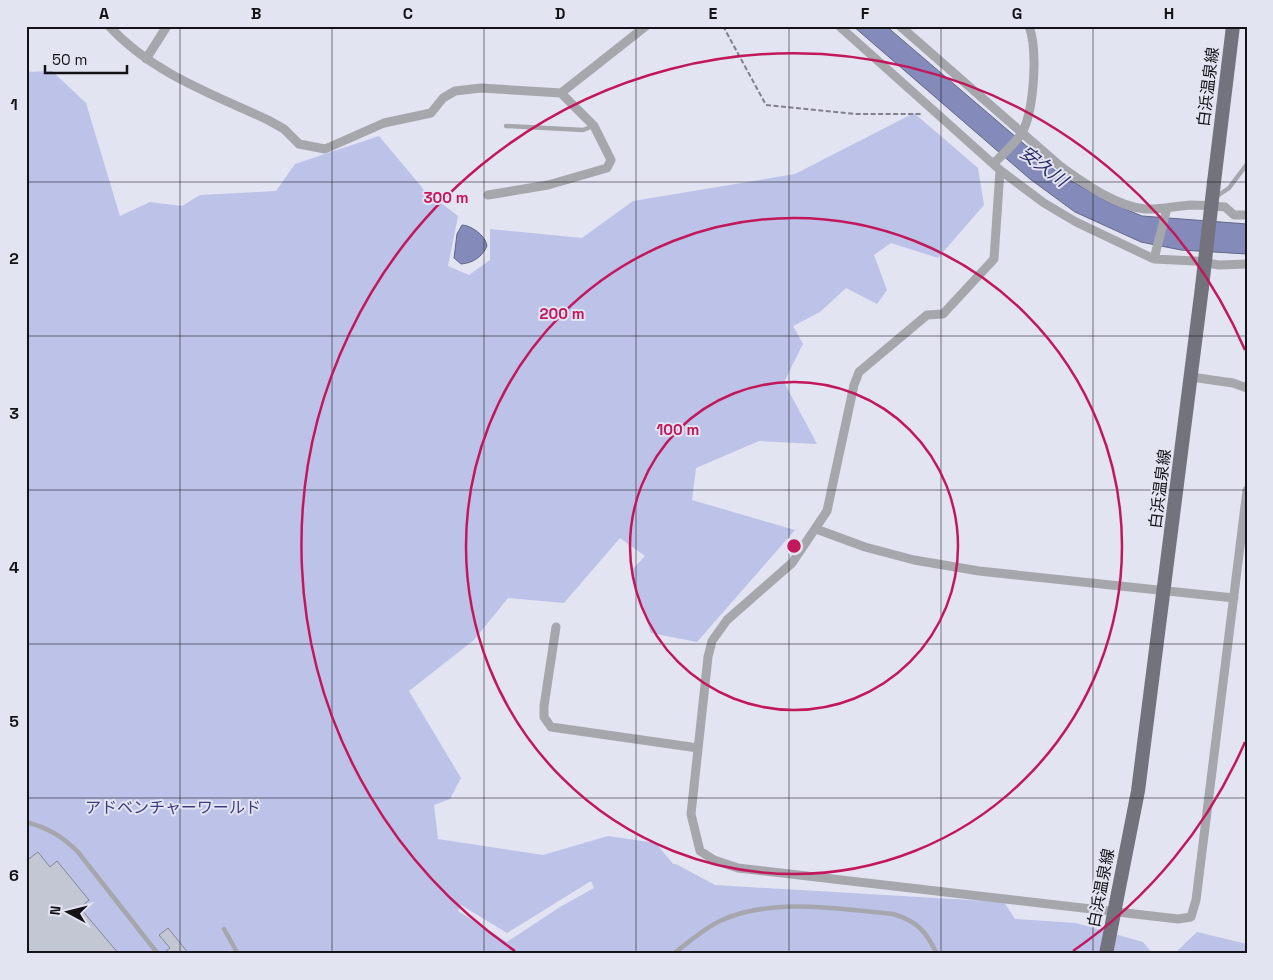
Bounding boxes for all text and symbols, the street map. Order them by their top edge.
text: A [99,3,109,24]
text: B [251,3,261,24]
text: C [403,3,413,24]
text: D [555,3,565,24]
text: E [709,3,718,24]
text: F [861,3,870,24]
text: G [1012,3,1022,24]
text: H [1164,3,1174,24]
scale bar [45,42,128,74]
street label: 白浜温泉線 [1193,46,1223,128]
text: 50 m [52,50,87,69]
text: 1 [10,94,18,115]
water label: 安久川 [1016,141,1074,193]
text: 300 m [423,188,469,207]
text: 2 [9,248,19,269]
text: 200 m [540,304,584,323]
text: 3 [9,403,19,424]
text: 100 m [657,420,699,439]
street label: 白浜温泉線 [1145,448,1175,530]
centre of rings [785,537,803,555]
text: 4 [9,557,19,578]
text: 5 [9,711,19,732]
park label: アドベンチャーワールド [85,797,261,818]
street label: 白浜温泉線 [1083,847,1119,929]
text: 6 [9,865,19,886]
north arrow [42,888,92,938]
text: N [46,905,65,916]

